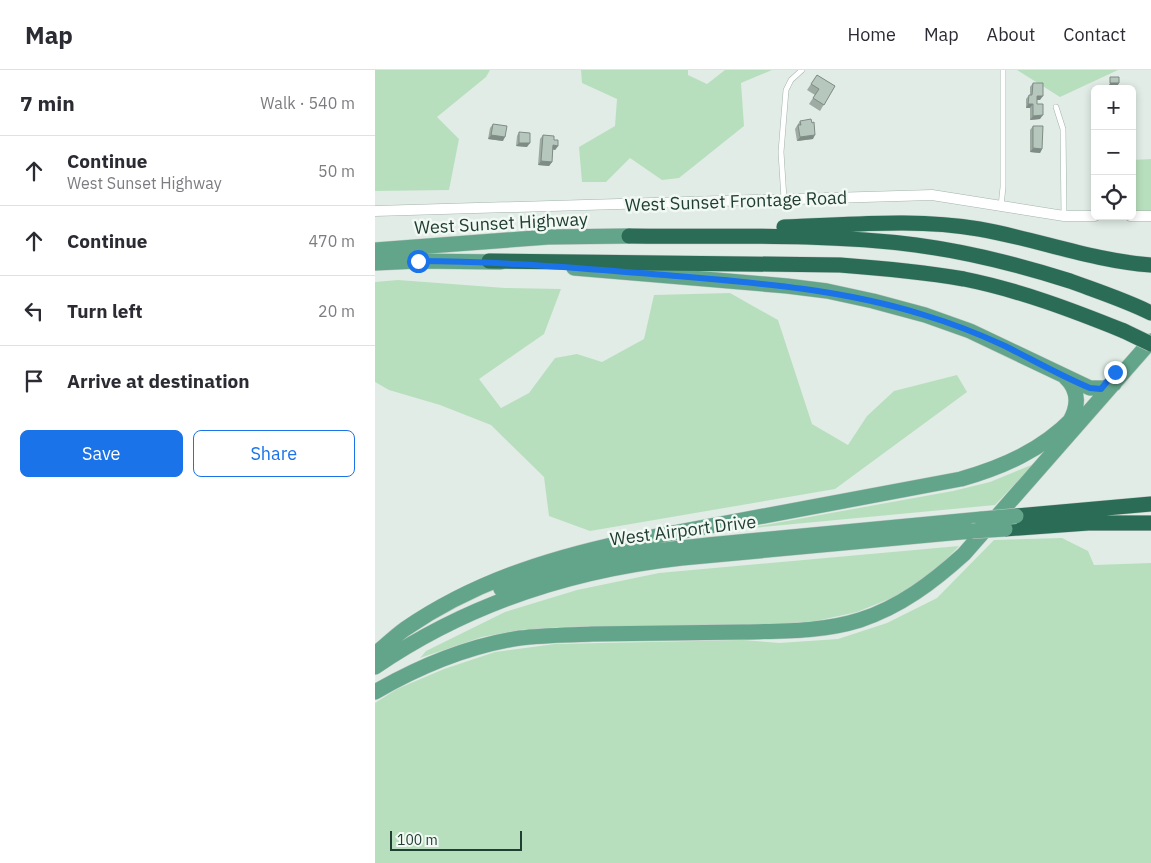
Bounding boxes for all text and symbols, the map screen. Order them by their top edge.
text: Map [25,19,73,51]
text: Home [848,23,896,46]
text: Map [924,23,959,46]
text: About [987,23,1035,46]
text: Contact [1063,23,1126,46]
map controls [1091,85,1136,220]
button: + [1091,85,1136,130]
text: 7 min [20,89,75,117]
text: Walk · 540 m [260,93,355,113]
button: − [1091,130,1136,175]
text: Continue [67,149,147,173]
icon: ahead [20,157,48,185]
text: 50 m [318,161,355,181]
text: West Sunset Highway [67,173,222,193]
button: locate [1091,175,1136,220]
street label: West Sunset Frontage Road [624,186,848,216]
street label: West Sunset Highway [414,207,588,239]
icon: ahead [20,227,48,255]
text: Continue [67,229,147,253]
text: 470 m [308,231,355,251]
route start [407,250,430,273]
icon: left [20,297,48,325]
text: Turn left [67,299,143,323]
text: 20 m [318,301,355,321]
route end [1104,361,1127,384]
icon: arrive [20,367,48,395]
text: Arrive at destination [67,369,250,393]
button: Save [20,430,183,477]
button: Share [193,430,355,477]
street label: West Airport Drive [609,510,757,550]
scale bar [390,828,523,851]
text: 100 m [397,831,438,849]

